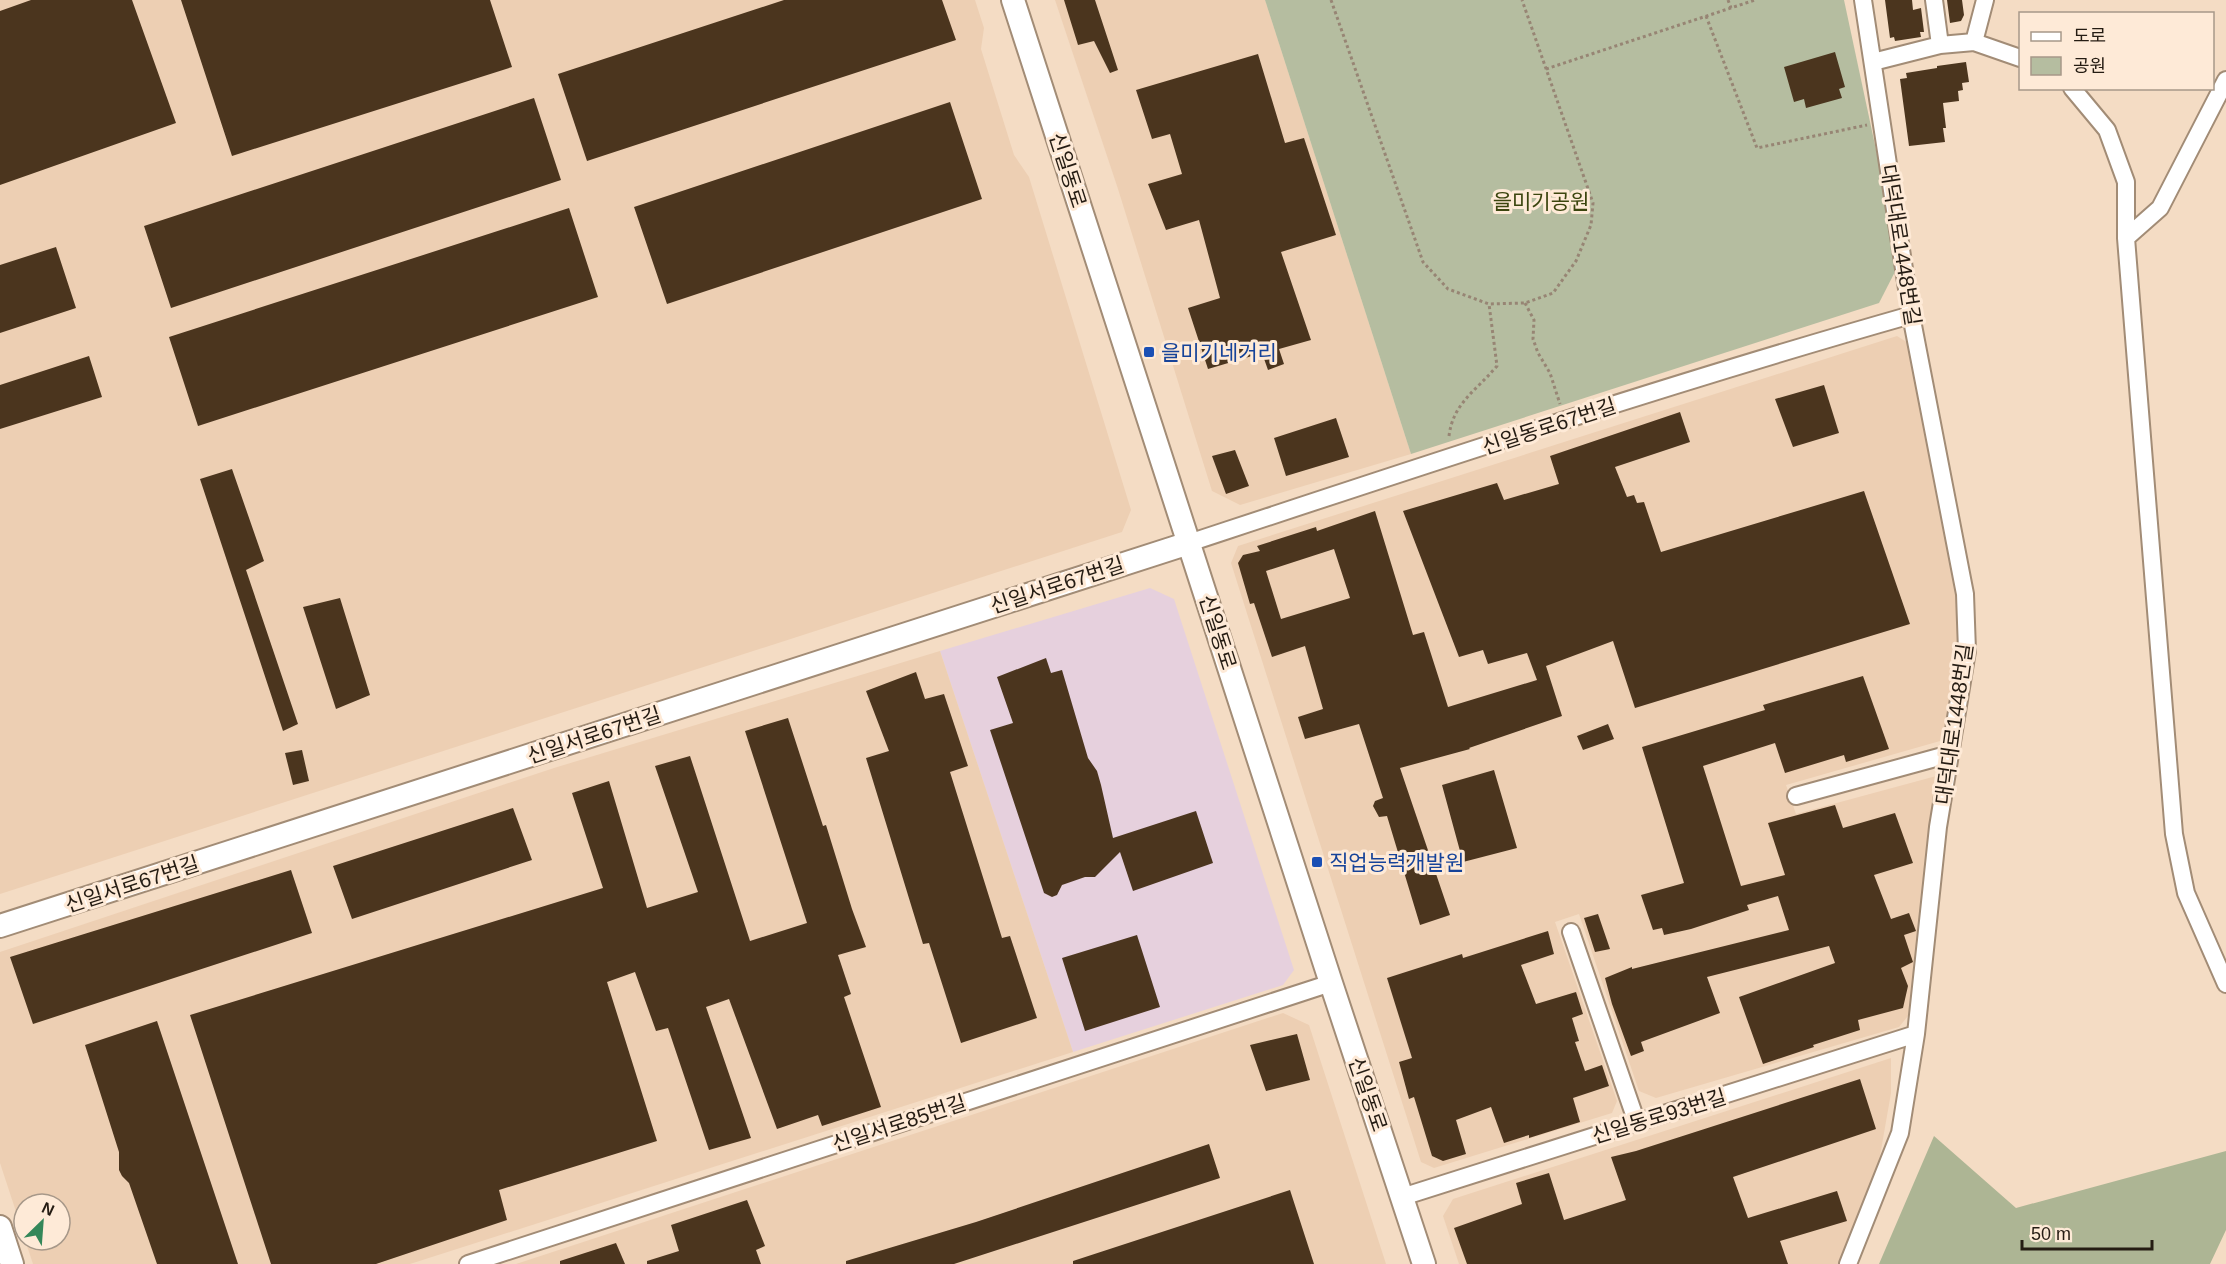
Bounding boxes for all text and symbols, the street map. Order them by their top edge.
legend [2019,12,2214,90]
text: 도로 [2073,26,2106,46]
text: 공원 [2073,56,2106,76]
street label: 신일동로 [1045,130,1091,210]
street label: 대덕대로1448번길 [1877,163,1925,327]
park label: 을미기공원 [1493,190,1589,213]
place label: 을미기네거리 [1161,341,1277,364]
marker: 을미기네거리 [1142,345,1156,359]
street label: 신일동로67번길 [1479,394,1619,458]
street label: 신일서로67번길 [987,553,1127,617]
street label: 신일동로 [1195,592,1241,672]
street label: 대덕대로1448번길 [1931,642,1977,806]
street label: 신일서로67번길 [524,703,664,767]
place label: 직업능력개발원 [1329,851,1464,874]
street label: 신일서로67번길 [62,852,202,916]
marker: 직업능력개발원 [1310,855,1324,869]
street label: 신일동로 [1345,1054,1391,1134]
street label: 신일동로93번길 [1589,1085,1729,1147]
street label: 신일서로85번길 [829,1091,969,1155]
north arrow [12,1192,72,1252]
text: N [39,1199,57,1219]
scale bar [2022,1213,2152,1251]
text: 50 m [2031,1224,2071,1244]

